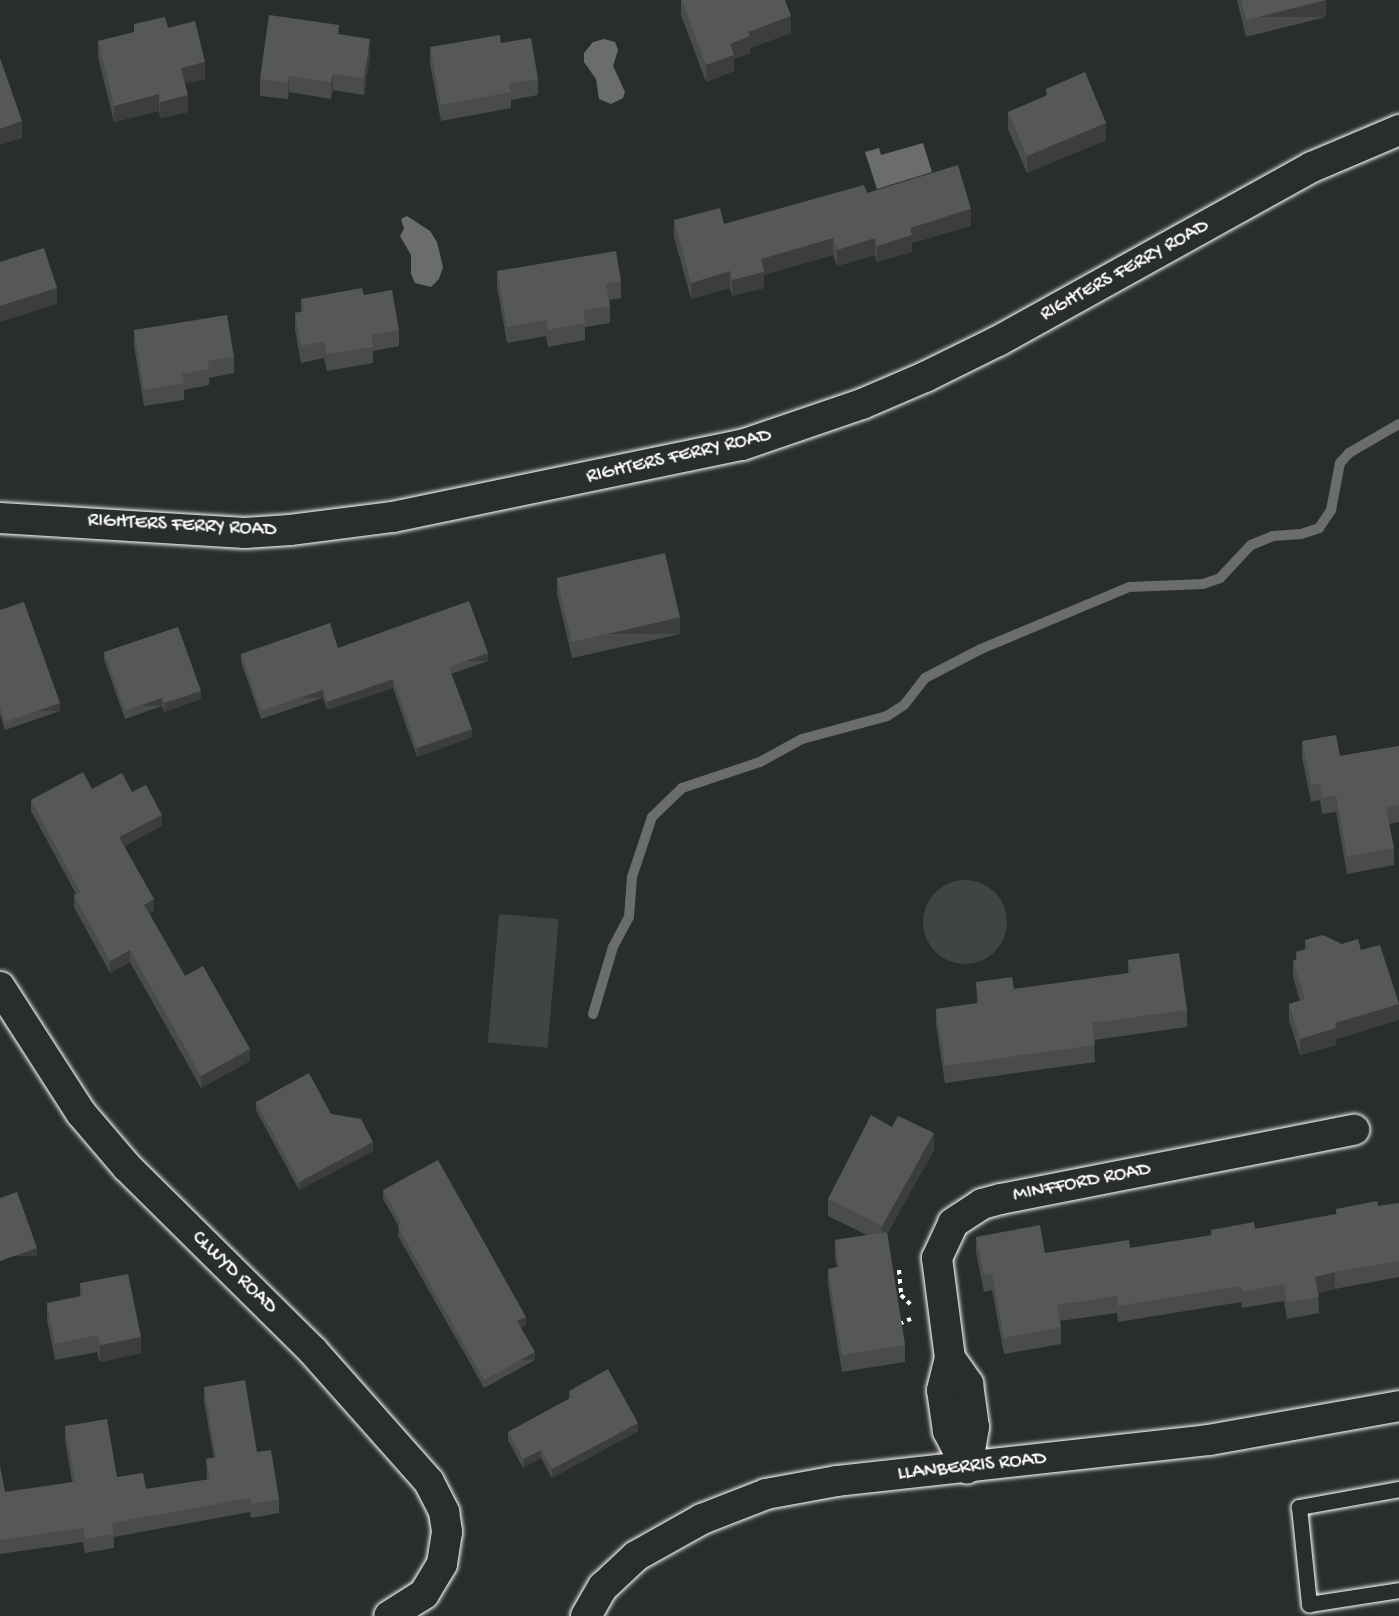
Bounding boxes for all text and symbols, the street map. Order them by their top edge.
street label: RIGHTERS FERRY ROAD [1037,215,1213,327]
street label: RIGHTERS FERRY ROAD [584,424,774,490]
street label: RIGHTERS FERRY ROAD [87,509,277,543]
street label: MINFFORD ROAD [1011,1158,1153,1208]
street label: CLWYD ROAD [186,1226,282,1320]
street label: LLANBERRIS ROAD [896,1447,1048,1487]

